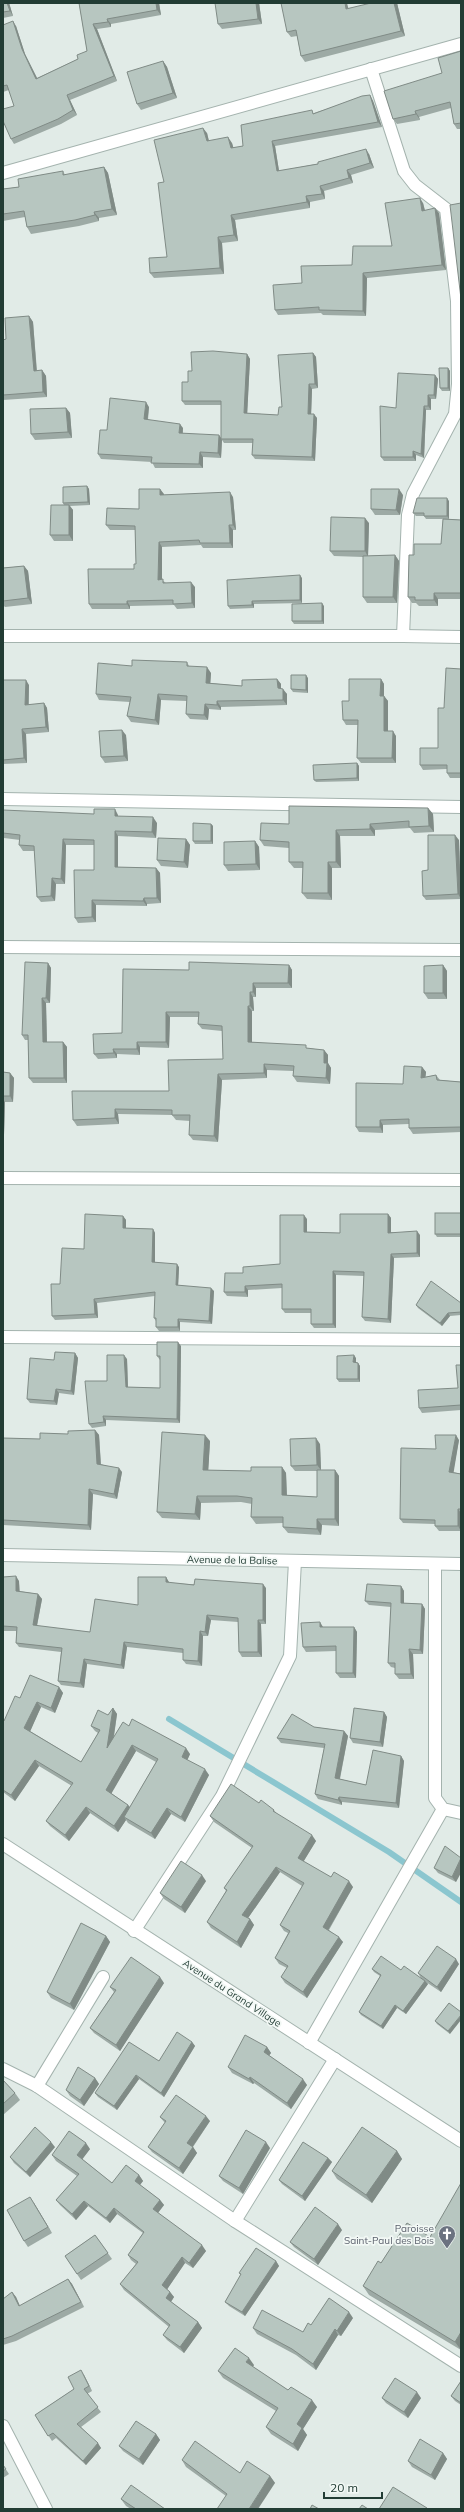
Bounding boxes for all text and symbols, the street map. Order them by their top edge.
street label: Avenue de la Balise [187,1553,277,1567]
street label: Avenue du Grand Village [180,1956,284,2030]
place label: Paroisse Saint-Paul des Bois [344,2222,434,2247]
church icon: Paroisse Saint-Paul des Bois [437,2224,457,2249]
scale bar [324,2474,382,2500]
text: 20 m [330,2480,358,2495]

